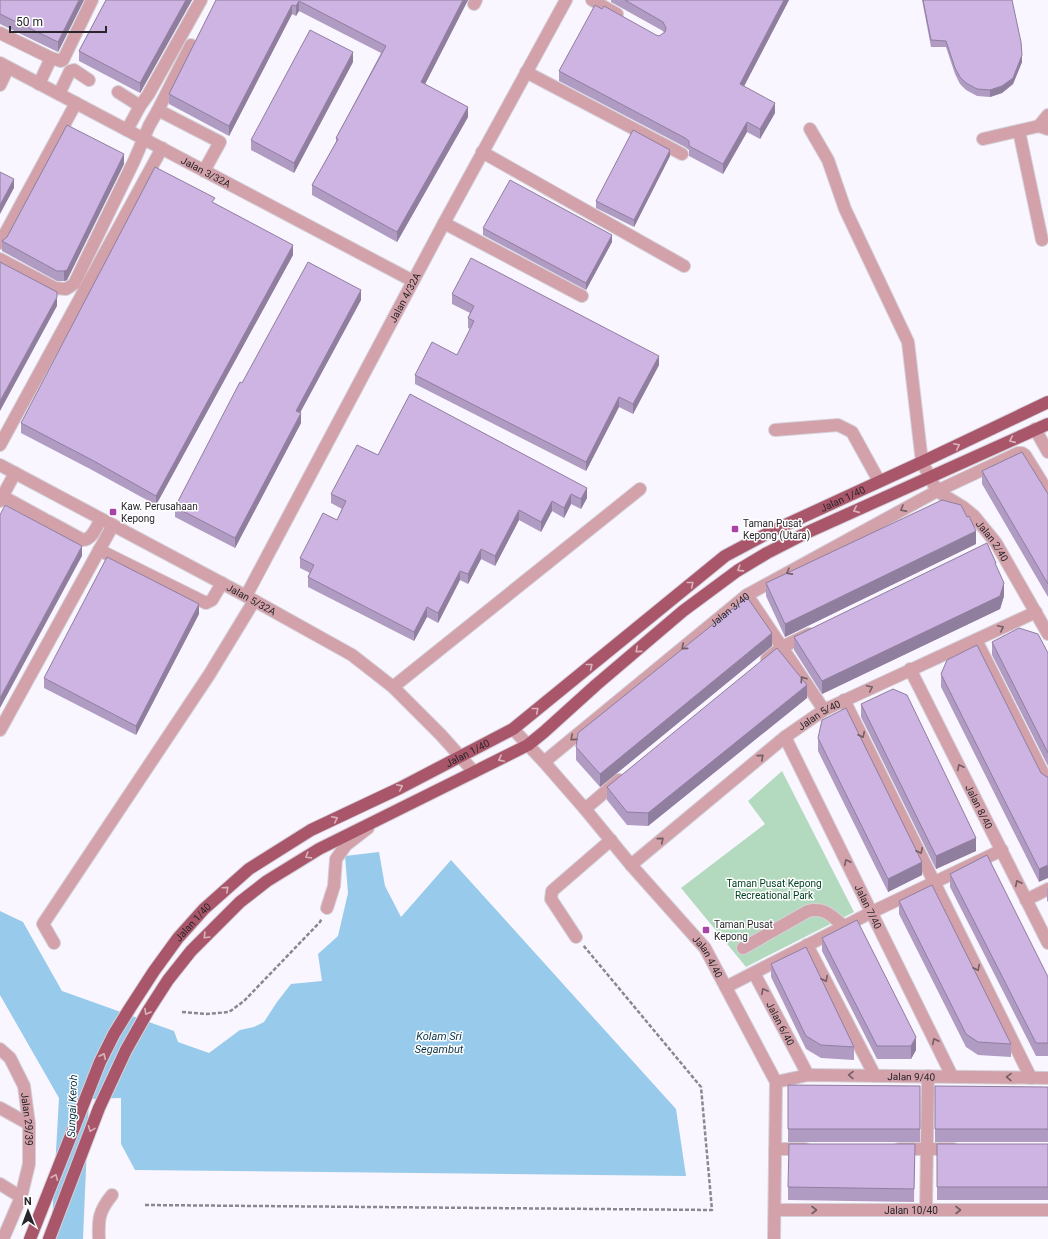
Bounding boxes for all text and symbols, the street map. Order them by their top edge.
scale bar [10,8,106,34]
text: 50 m [16,15,43,29]
street label: Jalan 3/32A [179,155,233,190]
street label: Jalan 4/32A [387,271,423,324]
one-way arrow [1009,435,1017,443]
one-way arrow [953,443,960,451]
street label: Jalan 1/40 [819,484,867,514]
place label: Kaw. Perusahaan Kepong [121,501,198,524]
one-way arrow [900,505,907,512]
one-way arrow [852,506,859,514]
marker: Kaw. Perusahaan Kepong [108,507,118,517]
place label: Taman Pusat Kepong (Utara) [743,518,810,542]
street label: Jalan 2/40 [974,518,1010,564]
marker: Taman Pusat Kepong (Utara) [730,524,740,534]
one-way arrow [737,565,744,572]
one-way arrow [786,567,793,574]
one-way arrow [686,581,694,588]
street label: Jalan 5/32A [225,582,278,618]
street label: Jalan 3/40 [708,590,752,629]
one-way arrow [997,625,1004,633]
one-way arrow [681,642,688,649]
one-way arrow [635,645,643,652]
one-way arrow [586,663,593,670]
one-way arrow [800,676,808,683]
one-way arrow [866,685,873,693]
street label: Jalan 5/40 [796,698,843,732]
one-way arrow [532,707,539,714]
one-way arrow [857,731,864,738]
one-way arrow [570,734,577,741]
street label: Jalan 1/40 [444,737,492,769]
one-way arrow [498,754,505,761]
one-way arrow [756,755,763,762]
one-way arrow [957,764,965,771]
street label: Jalan 8/40 [963,783,995,831]
one-way arrow [396,785,404,792]
one-way arrow [330,816,338,824]
one-way arrow [656,838,663,845]
one-way arrow [915,847,922,855]
one-way arrow [305,851,312,858]
one-way arrow [844,859,852,866]
park label: Taman Pusat Kepong Recreational Park [726,878,822,901]
one-way arrow [1015,880,1023,888]
street label: Jalan 7/40 [853,883,884,931]
one-way arrow [221,887,229,894]
street label: Jalan 1/40 [173,900,213,944]
place label: Taman Pusat Kepong [714,919,773,942]
marker: Taman Pusat Kepong [701,925,711,935]
one-way arrow [203,931,211,939]
street label: Jalan 4/40 [690,933,725,980]
one-way arrow [972,964,980,971]
one-way arrow [820,975,828,983]
one-way arrow [761,988,768,995]
street label: Jalan 6/40 [764,1000,796,1048]
one-way arrow [144,1008,151,1015]
water label: Kolam Sri Segambut [415,1030,464,1056]
one-way arrow [932,1038,940,1046]
one-way arrow [98,1053,106,1060]
one-way arrow [848,1071,854,1080]
street label: Jalan 9/40 [887,1071,936,1083]
one-way arrow [1006,1073,1012,1081]
water label: Sungai Keroh [65,1074,80,1138]
street label: Jalan 29/39 [19,1092,34,1146]
one-way arrow [87,1126,95,1133]
one-way arrow [50,1173,58,1180]
north arrow [8,1191,48,1231]
text: N [24,1195,32,1208]
street label: Jalan 10/40 [884,1205,938,1216]
one-way arrow [955,1205,961,1214]
one-way arrow [811,1206,817,1214]

